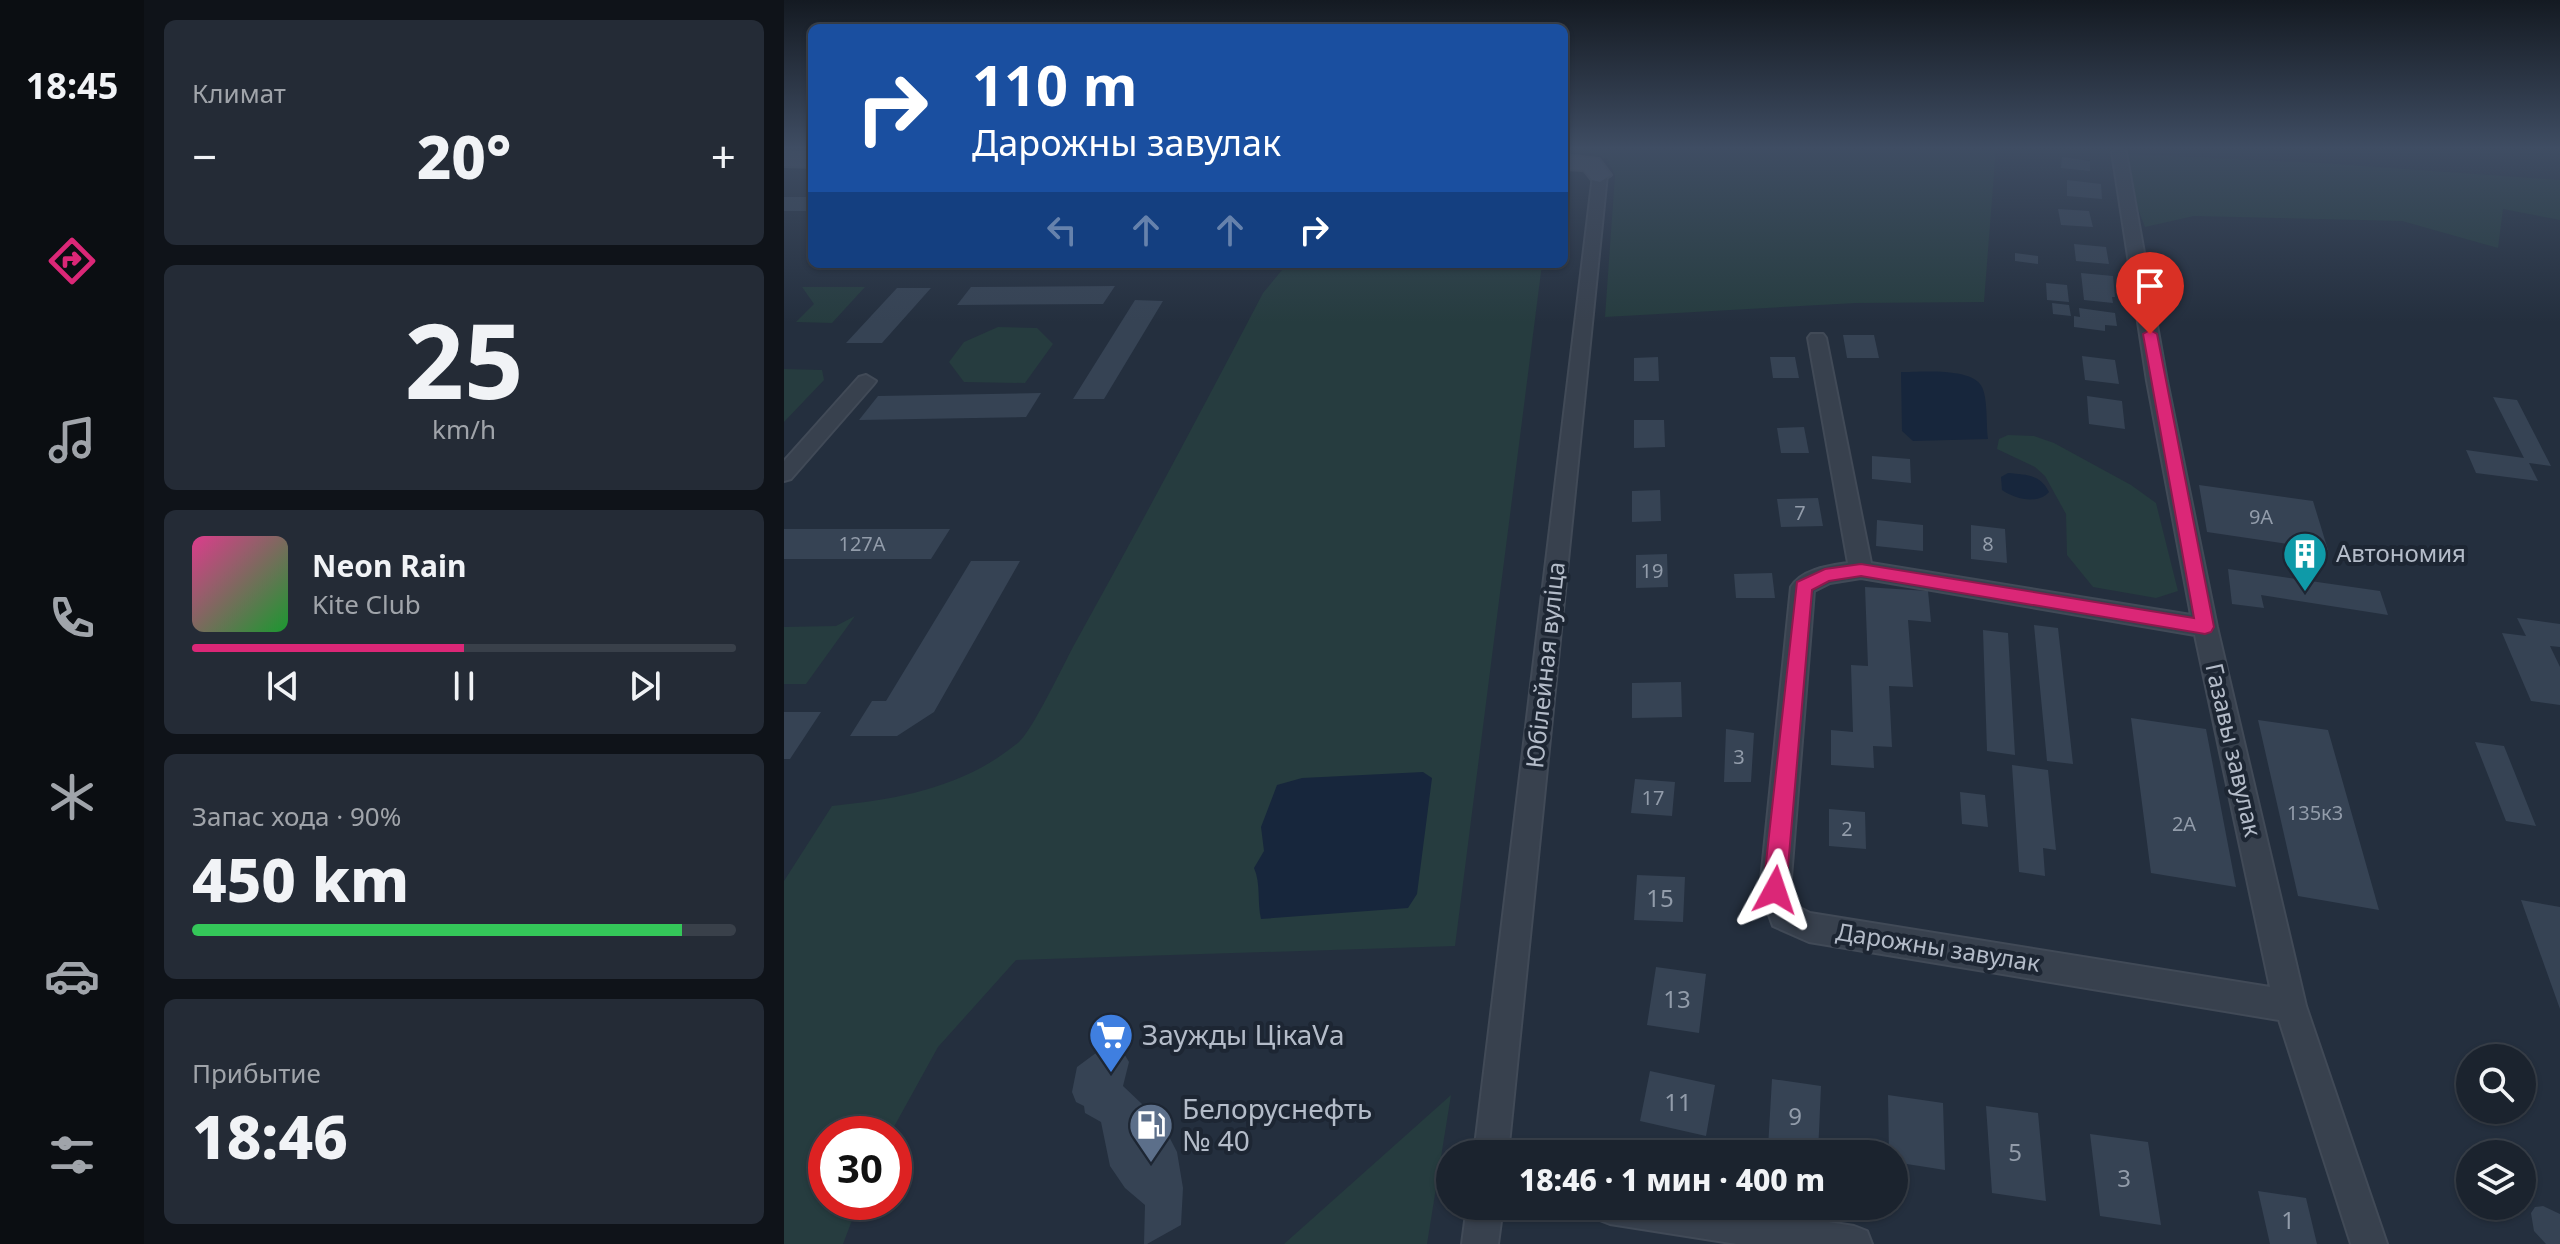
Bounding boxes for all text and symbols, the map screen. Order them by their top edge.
text: 110 m [972,46,1137,122]
icon: right [840,56,944,160]
text: 18:45 [26,61,118,110]
text: Климат [192,75,286,111]
text: 20° [417,115,511,197]
text: Дарожны завулак [972,118,1281,167]
text: − [192,126,217,186]
text: + [711,126,736,186]
icon: left [1040,208,1084,252]
icon: ahead [1124,208,1168,252]
icon: ahead [1208,208,1252,252]
icon: right [1292,208,1336,252]
icon: directions [44,233,100,289]
pin [2116,252,2184,334]
icon: arrive [2128,264,2172,308]
text: 25 [405,288,523,429]
text: km/h [432,411,496,447]
icon: music [44,412,100,468]
house number: 7 [1794,499,1806,526]
house number: 9А [2249,503,2273,530]
house number: 127А [838,530,886,557]
house number: 8 [1982,530,1994,557]
building icon: Автономия [2281,530,2329,593]
place label: Автономия [2336,536,2466,569]
text: Neon Rain [312,545,466,586]
house number: 19 [1641,557,1663,584]
street label: Юбілейная вуліца [1517,560,1572,770]
text: Kite Club [312,586,421,622]
icon: phone [44,590,100,646]
street label: Газавы завулак [2198,660,2271,840]
icon: previous [261,664,305,708]
icon: pause [442,664,486,708]
icon: next [623,664,667,708]
house number: 3 [1733,743,1745,770]
icon: climate [44,769,100,825]
house number: 17 [1642,784,1664,811]
text: Запас хода · 90% [192,798,401,834]
house number: 135к3 [2287,799,2343,826]
house number: 2А [2172,810,2196,837]
house number: 2 [1841,815,1853,842]
text: 450 km [192,838,409,920]
position arrow [1733,848,1817,932]
house number: 15 [1646,881,1674,914]
street label: Дарожны завулак [1834,914,2043,979]
icon: car [44,948,100,1004]
house number: 13 [1663,982,1691,1015]
supermarket icon: Заужды ЦікаVа [1087,1011,1135,1074]
place label: Заужды ЦікаVа [1142,1015,1345,1053]
map controls [2456,1044,2536,1220]
button: search [2456,1044,2536,1124]
text: Прибытие [192,1055,321,1091]
house number: 11 [1664,1085,1692,1118]
place label: Белоруснефть № 40 [1182,1089,1372,1159]
text: 18:46 [192,1095,348,1177]
house number: 9 [1788,1099,1802,1132]
fuel station icon: Белоруснефть № 40 [1127,1101,1175,1164]
speed limit sign: 30 [808,1116,912,1220]
icon: filters [44,1127,100,1183]
house number: 5 [2008,1135,2022,1168]
button: layers [2456,1140,2536,1220]
text: 18:46 · 1 мин · 400 m [1519,1159,1825,1200]
house number: 3 [2117,1161,2131,1194]
house number: 1 [2281,1203,2295,1236]

